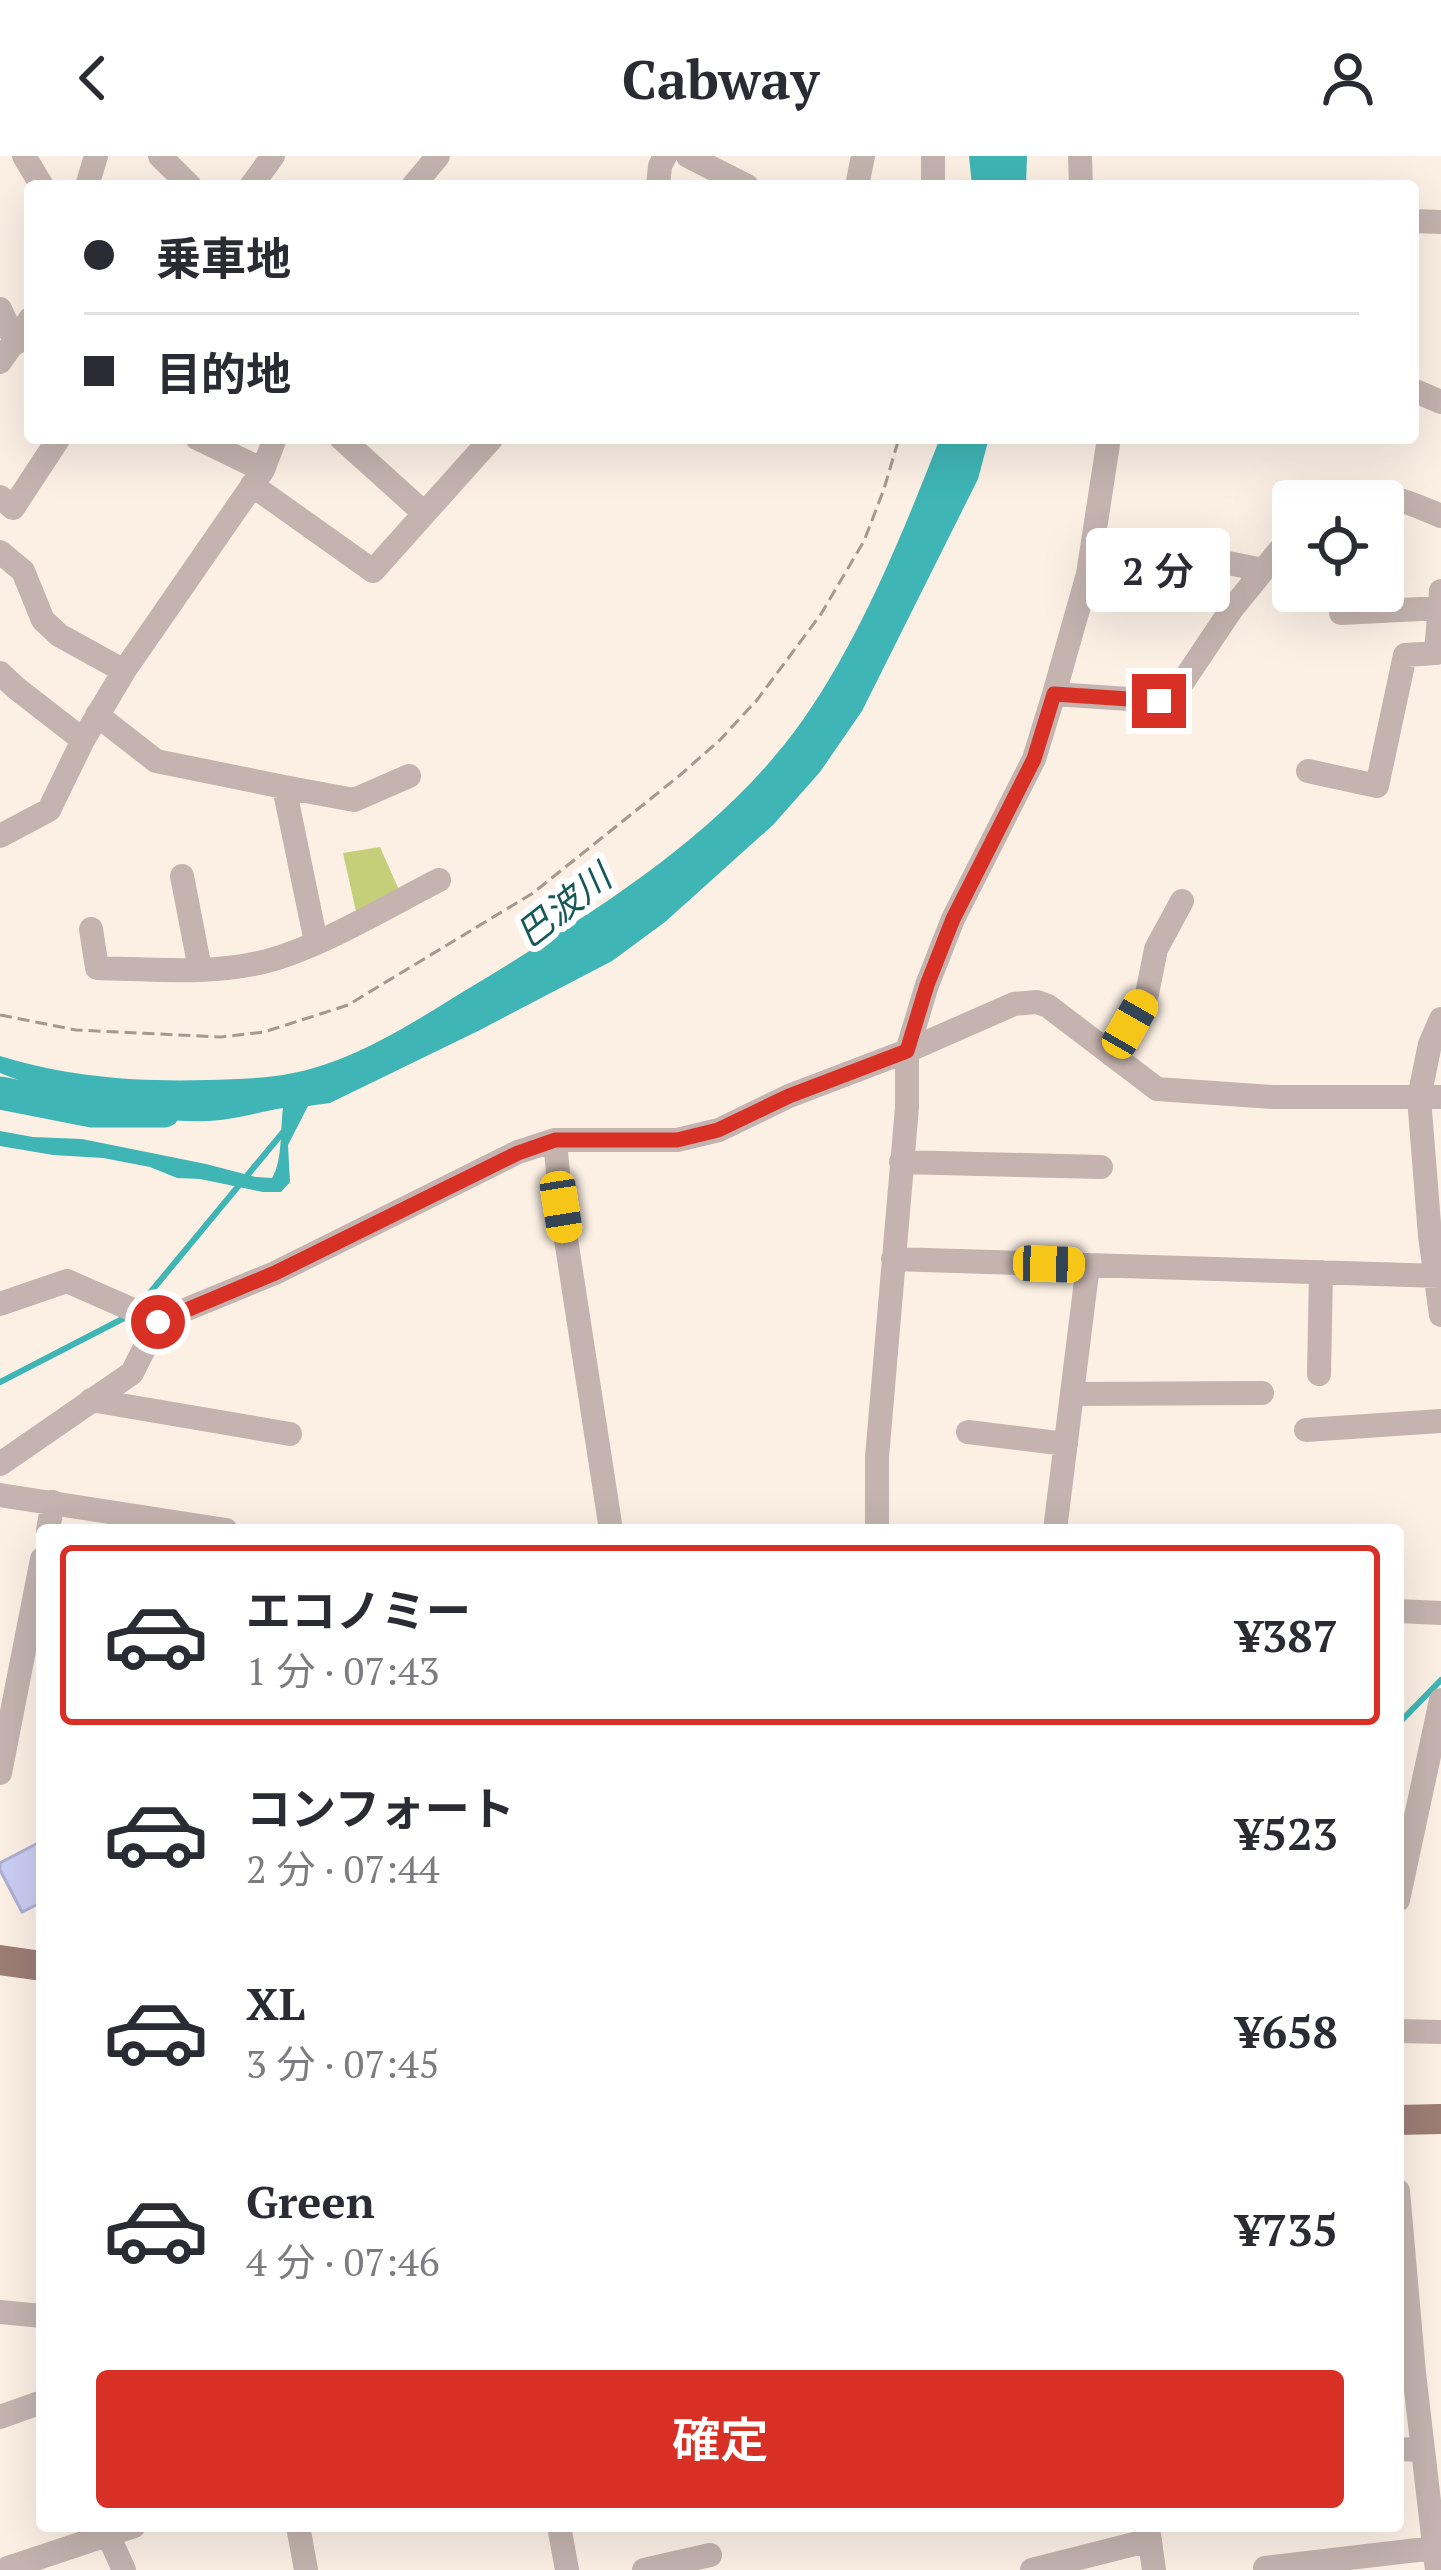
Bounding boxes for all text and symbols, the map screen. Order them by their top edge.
text: Cabway [622,43,819,114]
icon: back [60,45,126,111]
icon: person [1315,45,1381,111]
text: 乗車地 [156,228,291,288]
text: 目的地 [156,343,291,403]
map controls [1272,480,1404,612]
button: locate [1272,480,1404,612]
callout: 2 分 [1087,527,1231,611]
text: 2 分 [1122,544,1194,596]
route end [1132,674,1186,728]
water label: 巴波川 [506,851,623,957]
car [1096,984,1164,1064]
car [538,1169,584,1245]
car [1012,1245,1086,1283]
route start [131,1295,185,1349]
text: エコノミー [246,1580,471,1640]
icon: car [102,1581,210,1689]
text: ¥387 [1236,1605,1338,1665]
text: 1 分 · 07:43 [246,1644,439,1696]
text: コンフォート [246,1778,515,1838]
icon: car [102,1779,210,1887]
text: ¥523 [1236,1803,1338,1863]
text: 2 分 · 07:44 [246,1842,439,1894]
text: XL [246,1973,305,2033]
icon: car [102,1977,210,2085]
text: ¥658 [1236,2001,1338,2061]
text: 3 分 · 07:45 [246,2037,439,2089]
text: Green [246,2171,375,2231]
icon: car [102,2175,210,2283]
text: ¥735 [1236,2199,1338,2259]
text: 4 分 · 07:46 [246,2235,439,2287]
button: 確定 [96,2370,1344,2508]

